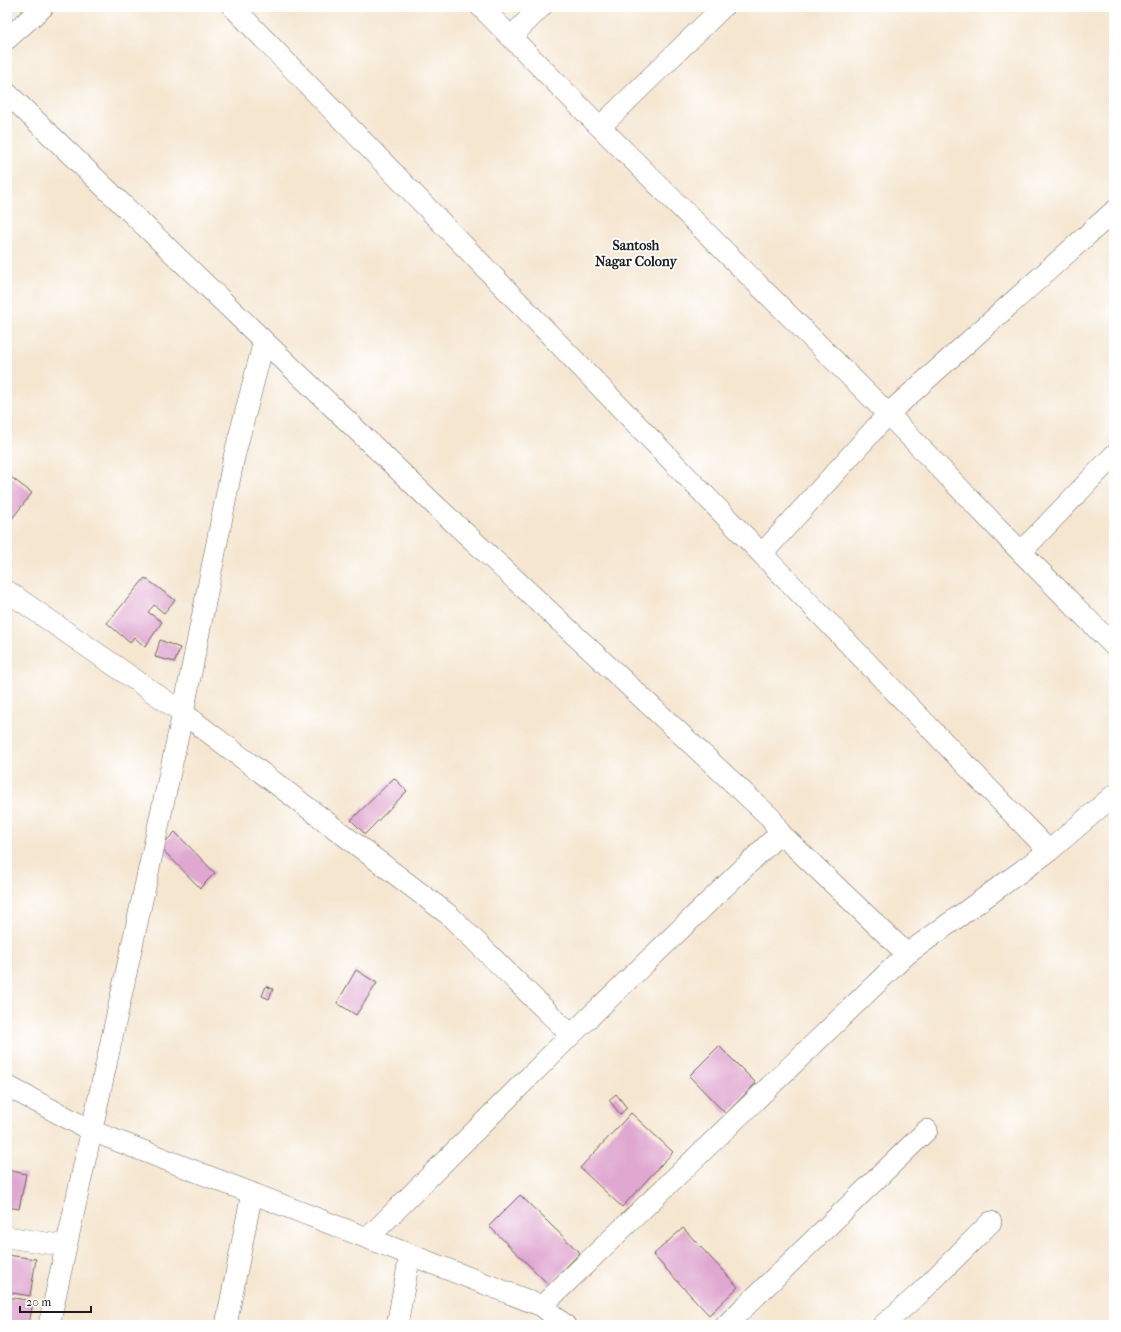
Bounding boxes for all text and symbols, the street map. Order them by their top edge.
district label: Santosh Nagar Colony [595,237,679,270]
scale bar [20,1288,91,1314]
text: 20 m [26,1295,51,1309]

